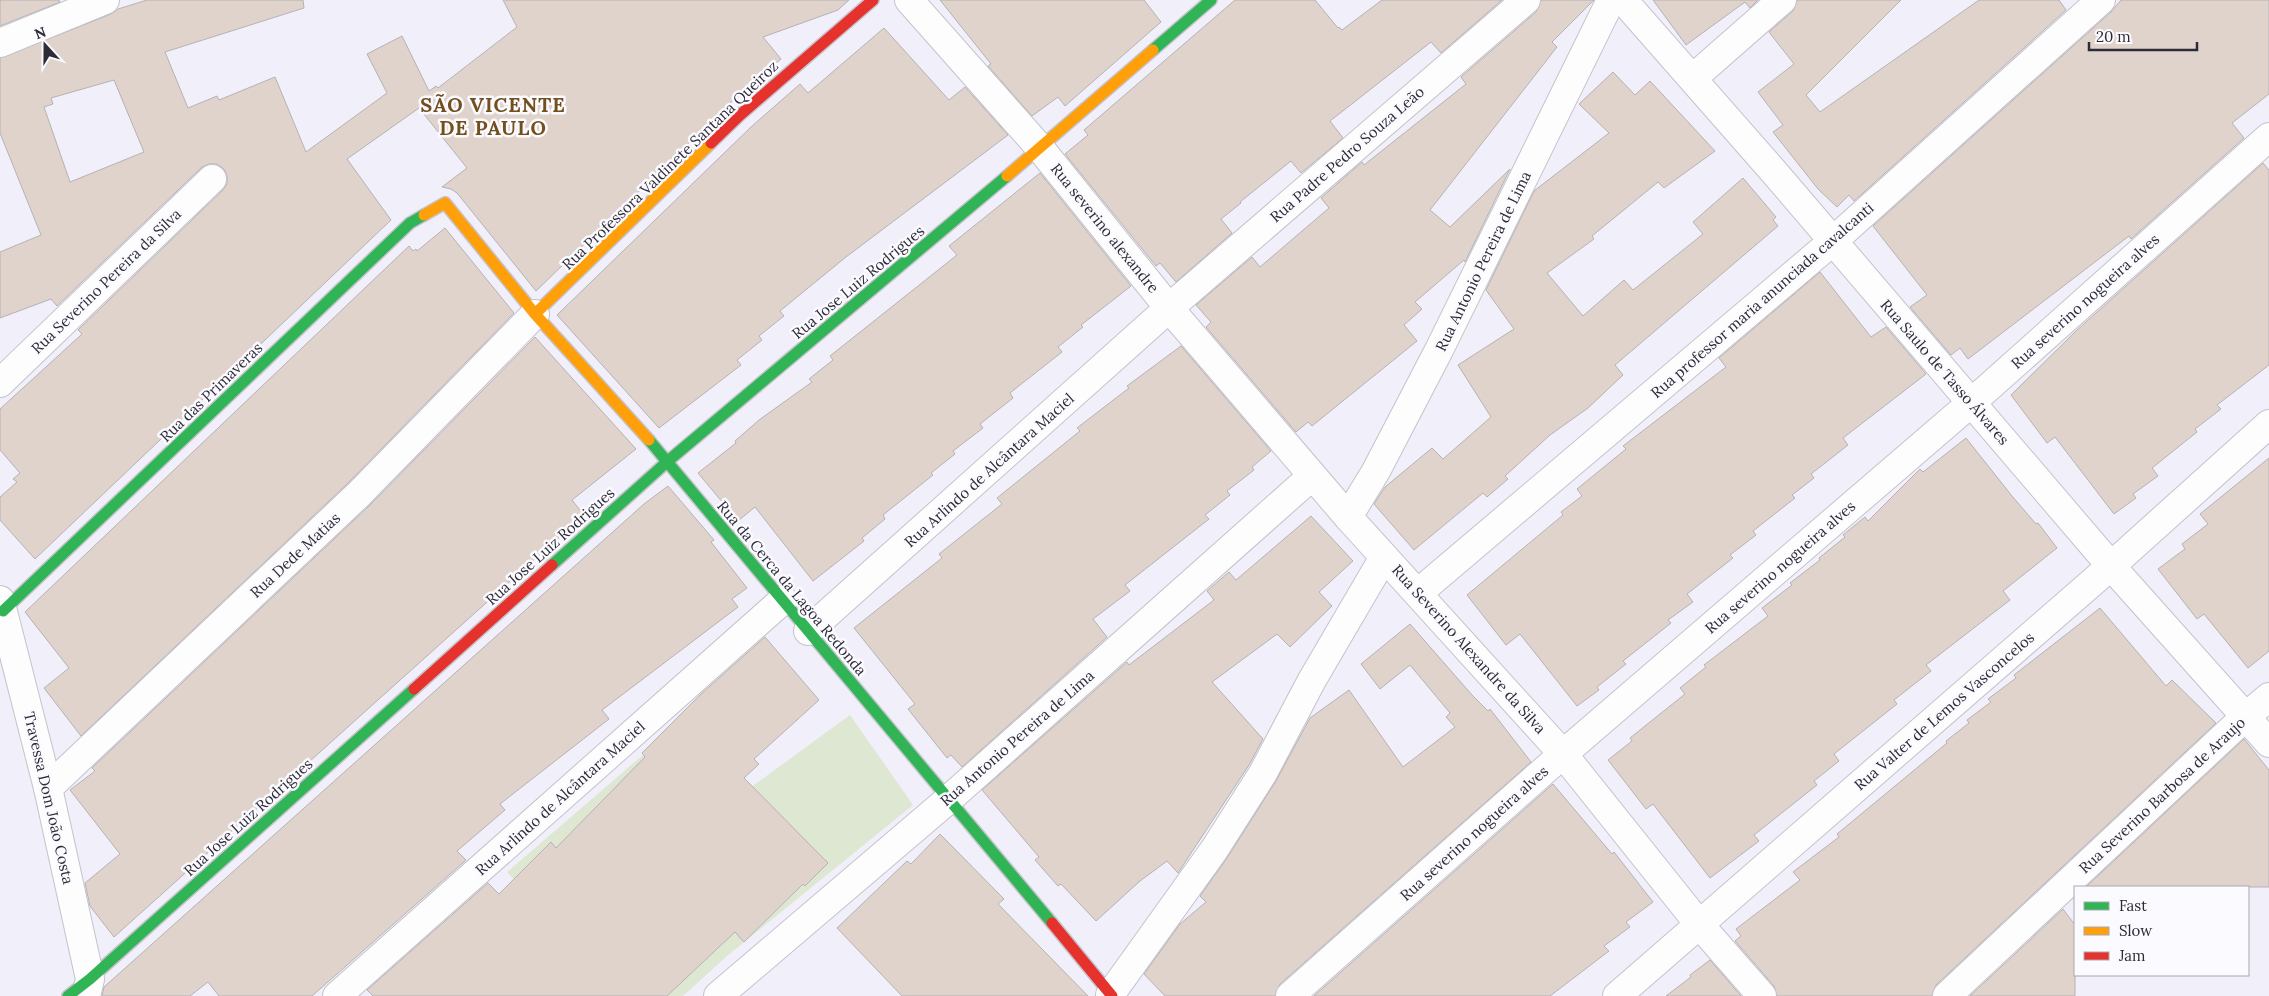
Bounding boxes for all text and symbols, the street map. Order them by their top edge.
north arrow [20,20,70,70]
scale bar [2089,20,2196,52]
text: N [32,22,49,43]
text: 20 m [2096,27,2131,46]
street label: Rua Professora Valdinete Santana Queiroz [558,56,782,274]
street label: Rua Padre Pedro Souza Leão [1266,82,1428,226]
district label: SÃO VICENTE DE PAULO [420,92,566,140]
street label: Rua severino alexandre [1047,159,1163,297]
street label: Rua Antonio Pereira de Lima [1431,168,1535,354]
street label: Rua professor maria anunciada cavalcanti [1647,198,1877,402]
street label: Rua Severino Pereira da Silva [27,204,185,358]
street label: Rua Jose Luiz Rodrigues [788,221,928,343]
street label: Rua severino nogueira alves [2007,229,2163,373]
street label: Rua Saulo de Tasso Álvares [1877,295,2013,449]
street label: Rua das Primaveras [156,338,266,446]
street label: Rua Arlindo de Alcântara Maciel [900,389,1078,551]
street label: Rua Jose Luiz Rodrigues [482,483,618,609]
street label: Rua severino nogueira alves [1701,496,1859,638]
street label: Rua da Cerca da Lagoa Redonda [713,497,871,679]
street label: Rua Dede Matias [246,508,344,602]
street label: Rua Severino Alexandre da Silva [1388,561,1550,738]
street label: Rua Valter de Lemos Vasconcelos [1850,628,2038,794]
street label: Rua Antonio Pereira de Lima [936,666,1098,810]
street label: Travessa Dom João Costa [20,710,78,886]
street label: Rua Severino Barbosa de Araujo [2075,713,2249,877]
street label: Rua Arlindo de Alcântara Maciel [471,717,649,879]
street label: Rua Jose Luiz Rodrigues [180,754,316,880]
street label: Rua severino nogueira alves [1396,761,1552,905]
legend [2074,886,2249,976]
text: Fast [2119,896,2147,915]
text: Slow [2119,921,2152,940]
text: Jam [2118,946,2146,965]

